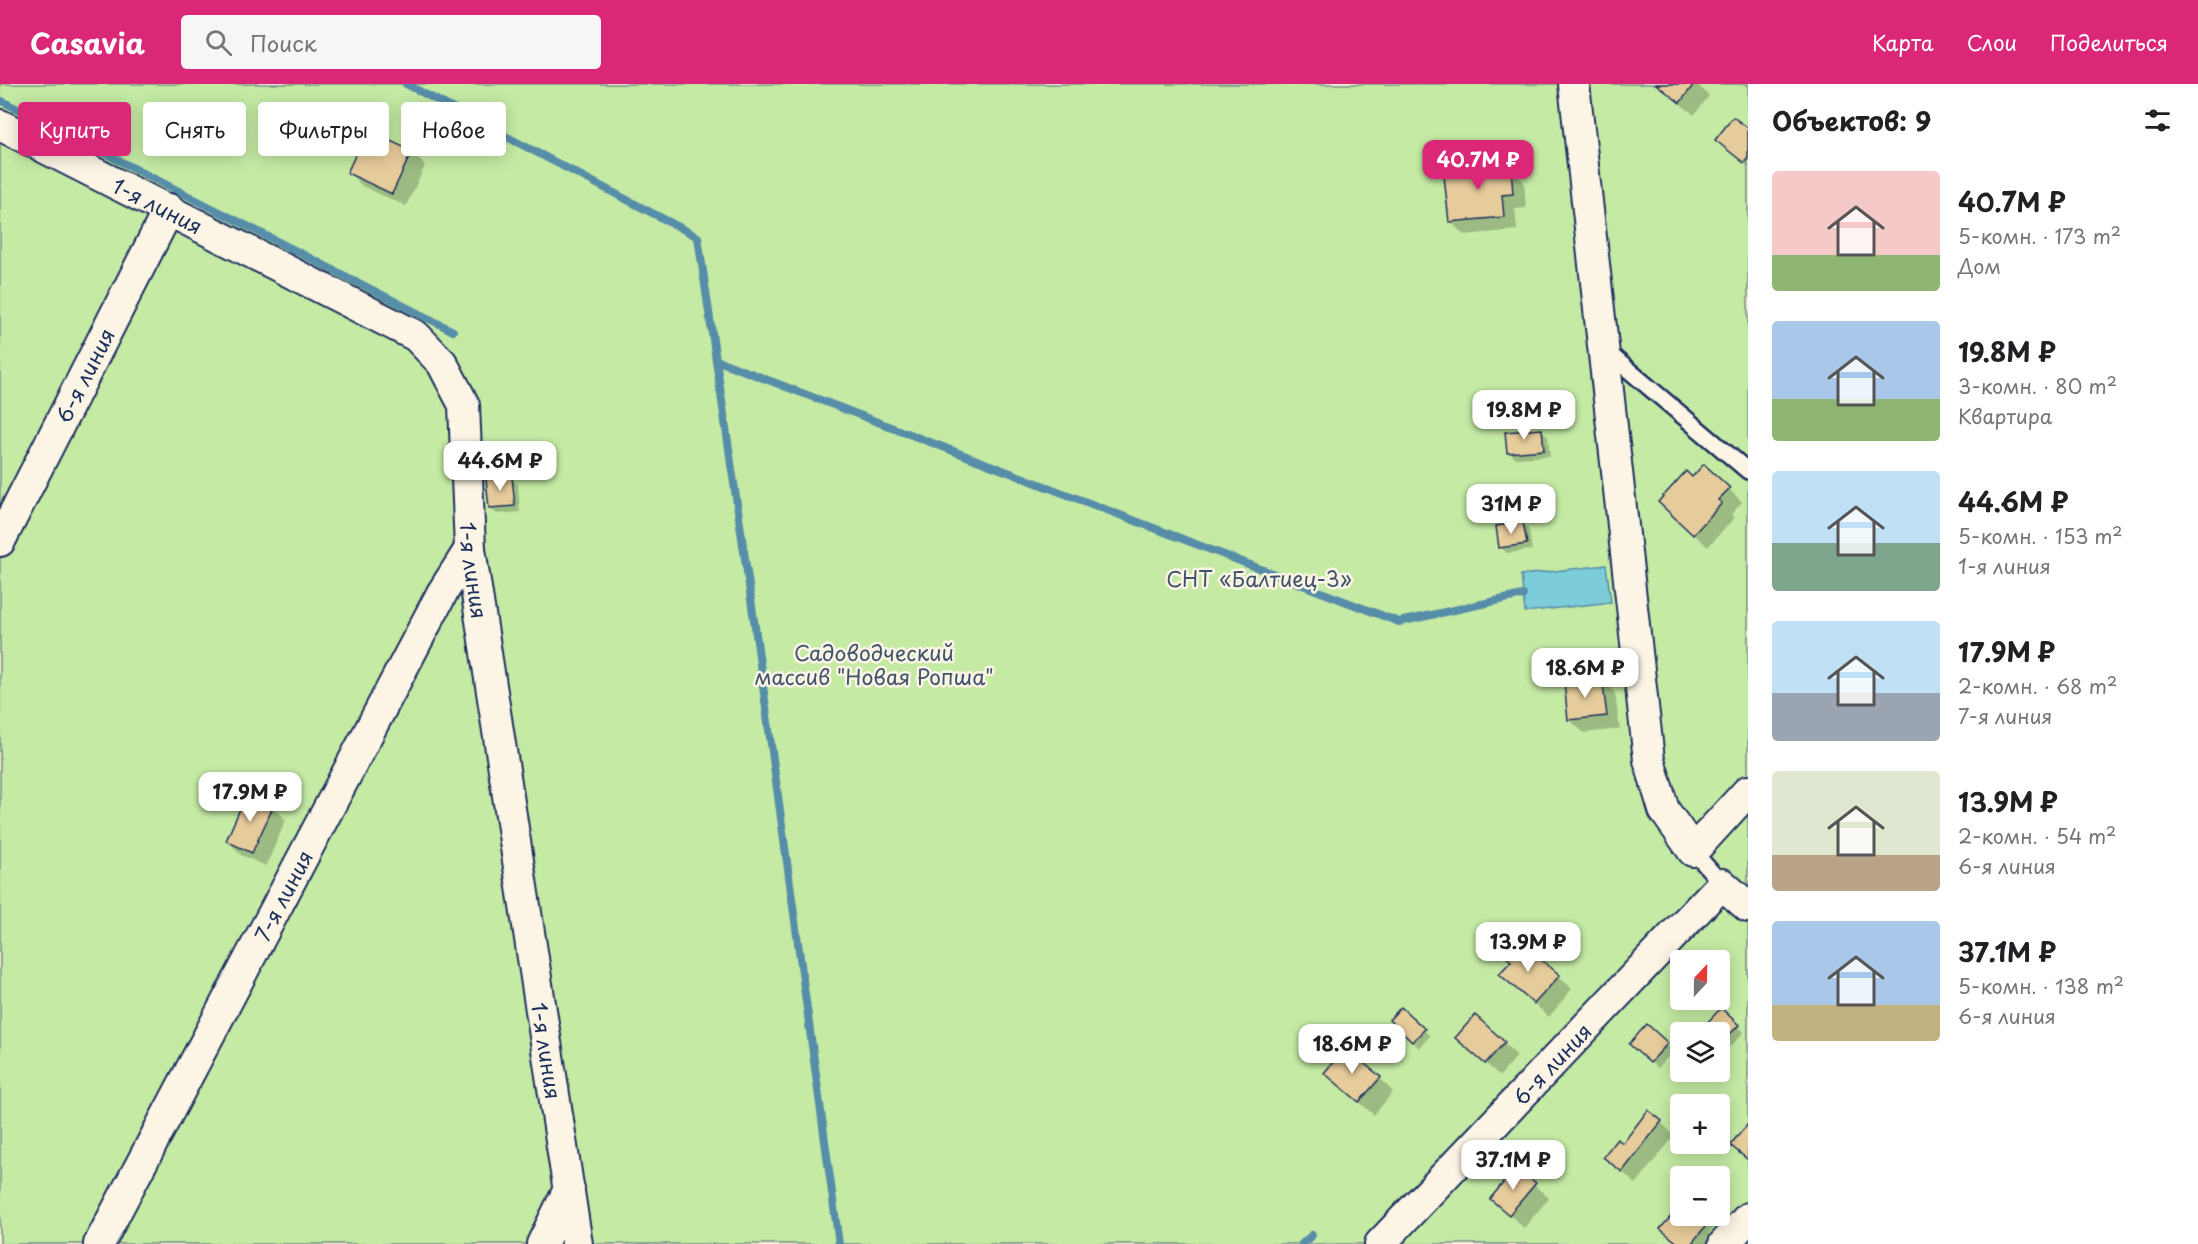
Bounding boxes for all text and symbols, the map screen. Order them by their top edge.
search box [181,15,601,69]
text: Casavia [30,21,145,64]
icon: search [202,26,235,59]
text: Поиск [250,26,317,59]
text: Карта [1872,26,1934,58]
text: Слои [1967,26,2017,58]
text: Поделиться [2050,26,2168,58]
text: Объектов: 9 [1772,101,1931,140]
chip: Купить [18,102,131,156]
chip: Снять [143,102,246,156]
chip: Фильтры [258,102,389,156]
chip: Новое [401,102,506,156]
icon: filters [2141,104,2174,137]
pin: 40.7M ₽ [1423,140,1533,191]
text: 40.7M ₽ [1437,144,1519,174]
street label: 1-я линия [107,169,209,241]
text: 40.7M ₽ [1958,182,2066,221]
icon: home [1820,195,1892,267]
text: 5-комн. · 173 m² [1958,221,2121,251]
text: Дом [1958,251,2001,281]
street label: 6-я линия [47,322,122,428]
text: 19.8M ₽ [1958,332,2056,371]
icon: home [1820,345,1892,417]
text: 3-комн. · 80 m² [1958,371,2117,401]
pin: 19.8M ₽ [1469,390,1579,441]
text: 19.8M ₽ [1486,394,1562,424]
text: Квартира [1958,401,2052,431]
pin: 44.6M ₽ [445,441,555,492]
text: 44.6M ₽ [458,445,542,475]
text: 44.6M ₽ [1958,482,2068,521]
pin: 31M ₽ [1469,484,1553,535]
text: 31M ₽ [1480,488,1542,518]
icon: home [1820,495,1892,567]
street label: 1-я линия [453,521,497,621]
text: 5-комн. · 153 m² [1958,521,2123,551]
text: 1-я линия [1958,551,2051,581]
park label: СНТ «Балтиец-3» [1166,562,1352,594]
text: 17.9M ₽ [1958,632,2055,671]
park label: Садоводческий массив "Новая Ропша" [754,636,994,692]
icon: home [1820,645,1892,717]
pin: 18.6M ₽ [1530,648,1640,699]
text: 18.6M ₽ [1545,652,1625,682]
text: 2-комн. · 68 m² [1958,671,2117,701]
text: 7-я линия [1958,701,2052,731]
pin: 17.9M ₽ [195,772,305,823]
text: 17.9M ₽ [213,776,287,806]
text: 13.9M ₽ [1958,782,2058,821]
icon: home [1820,795,1892,867]
text: 2-комн. · 54 m² [1958,821,2116,851]
street label: 7-я линия [245,844,320,947]
text: 6-я линия [1958,851,2056,881]
pin: 13.9M ₽ [1473,922,1583,973]
text: 13.9M ₽ [1490,926,1566,956]
text: 37.1M ₽ [1958,932,2056,971]
icon: home [1820,945,1892,1017]
north arrow [1670,950,1730,1010]
map controls [1670,950,1730,1226]
text: 5-комн. · 138 m² [1958,971,2124,1001]
street label: 1-я линия [524,1000,570,1101]
text: 6-я линия [1958,1001,2056,1031]
street label: 6-я линия [1505,1015,1598,1112]
button: layers [1670,1022,1730,1082]
pin: 18.6M ₽ [1297,1024,1407,1075]
text: 18.6M ₽ [1312,1028,1392,1058]
button: + [1670,1094,1730,1154]
pin: 37.1M ₽ [1458,1140,1568,1191]
text: 37.1M ₽ [1475,1144,1551,1174]
button: − [1670,1166,1730,1226]

